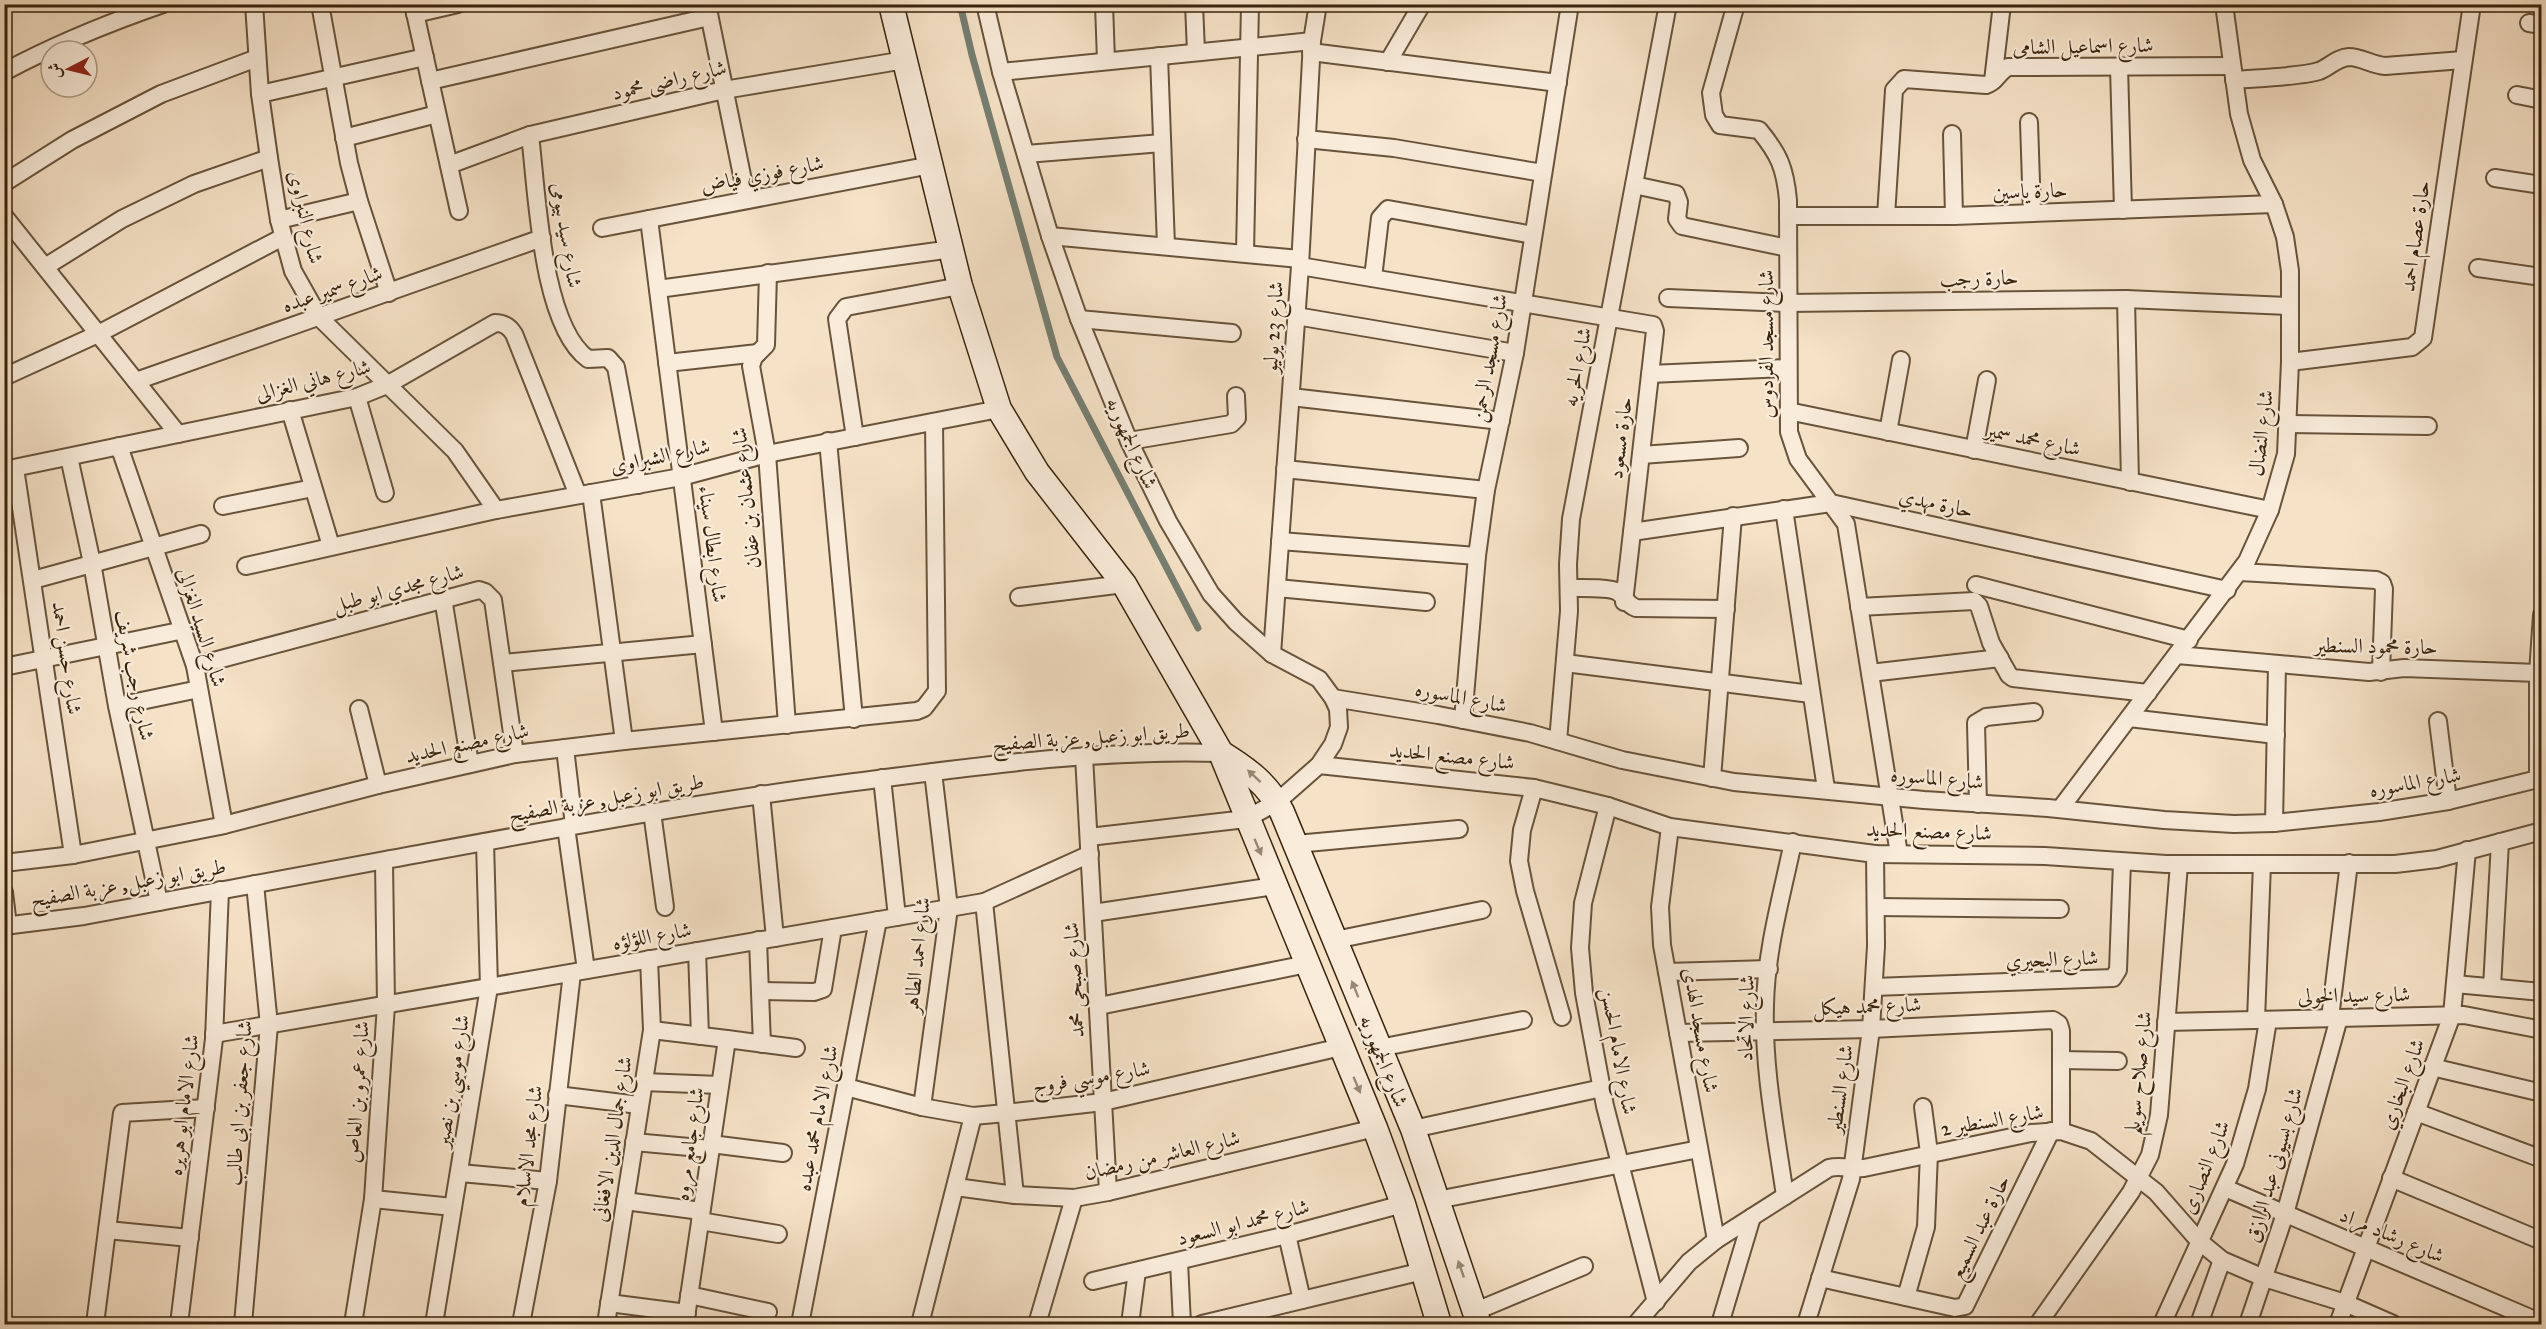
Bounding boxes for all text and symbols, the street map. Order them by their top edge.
street label: شارع اسماعيل الشامى [2012,32,2154,65]
north arrow [39,39,99,99]
street label: شارع راضى محمود [609,54,730,111]
text: ش [44,62,65,80]
street label: شارع فوزي فياض [698,149,827,204]
street label: شارع النبراوى [278,168,329,267]
street label: حارة ياسين [1992,177,2068,205]
street label: حارة عصام احمد [2394,179,2441,294]
street label: شارع سيد بيومى [541,180,588,290]
street label: شارع سمير عبده [278,260,387,323]
street label: حارة رجب [1939,264,2019,293]
street label: شارع مسجد الفردوس [1753,270,1784,418]
street label: شارع 23 يوليو [1257,280,1294,376]
street label: شارع مسجد الرحمن [1465,292,1518,425]
street label: شارع الحريه [1557,325,1602,410]
street label: شارع هاني الغزالى [253,353,375,412]
street label: شارع النضال [2243,388,2284,478]
street label: شارع الجمهوريه [1096,393,1164,495]
street label: حارة مسعود [1602,395,1638,481]
street label: شارع محمد سمير [1980,416,2083,467]
street label: شارع عثمان بن عفان [726,425,771,570]
street label: شارع الشبراوى [608,433,713,484]
street label: حارة مهدي [1896,482,1975,526]
street label: شارع ابطال سيناء [688,484,733,605]
street label: شارع مجدي ابو طبل [329,558,468,623]
street label: شارع السيد الغزالى [167,564,232,691]
street label: شارع حسن احمد [41,600,88,717]
street label: شارع رجب شريف [105,607,160,744]
street label: حارة محمود السنطير [2312,632,2438,660]
street label: شارع الماسوره [1412,675,1509,724]
street label: شارع مصنع الحديد [403,717,532,775]
street label: طريق ابو زعبل, عزبة الصفيح [991,717,1191,763]
street label: شارع مصنع الحديد [1388,737,1516,781]
street label: شارع الماسوره [1889,761,1985,800]
street label: شارع الماسوره [2367,761,2464,808]
street label: طريق ابو زعبل, عزبة الصفيح [506,768,707,834]
one-way arrow [1247,770,1262,783]
street label: شارع مصنع الحديد [1866,816,1992,852]
one-way arrow [1254,838,1263,856]
street label: طريق ابو زعبل, عزبة الصفيح [28,853,229,919]
street label: شارع احمد الطاهر [898,896,941,1017]
street label: شارع اللؤلؤه [610,916,694,961]
street label: شارع صبحى محمد [1058,921,1095,1038]
street label: شارع البحيري [2005,944,2099,979]
street label: شارع مسجد الهدى [1672,965,1725,1096]
street label: شارع الاتحاد [1732,974,1765,1062]
one-way arrow [1350,979,1360,997]
street label: شارع سيد الخولى [2297,981,2411,1014]
street label: شارع الامام الحسن [1590,985,1643,1117]
street label: شارع محمد هيكل [1812,991,1922,1026]
street label: شارع صلاح سويلم [2119,1010,2165,1137]
street label: شارع الجمهوريه [1349,1011,1414,1113]
street label: شارع موسي بن نصير [428,1013,482,1152]
street label: شارع جعفر بن ابى طالب [220,1019,263,1187]
street label: شارع عمرو بن العاص [339,1020,380,1164]
street label: شارع الامام ابو هريره [161,1033,210,1178]
street label: شارع البخاري [2374,1035,2435,1135]
street label: شارع الامام محمد عبده [790,1043,849,1194]
street label: شارع السنطير [1821,1043,1864,1138]
street label: شارع جمال الدين الافغانى [586,1054,643,1225]
street label: شارع موسي فروج [1030,1055,1153,1106]
one-way arrow [1353,1076,1362,1094]
street label: شارع مجد الاسلام [508,1084,553,1209]
street label: شارع بسيونى عبد الرازق [2239,1084,2313,1247]
street label: شارع جامع مروه [668,1085,716,1204]
street label: شارع السنطير 2 [1938,1098,2046,1147]
street label: شارع النصارى [2174,1116,2240,1220]
street label: شارع العاشر من رمضان [1082,1124,1244,1190]
street label: حارة عبد السميع [1943,1170,2021,1286]
street label: شارع محمد ابو السعود [1174,1193,1313,1256]
street label: شارع رشاد مراد [2334,1201,2448,1273]
one-way arrow [1456,1260,1466,1278]

